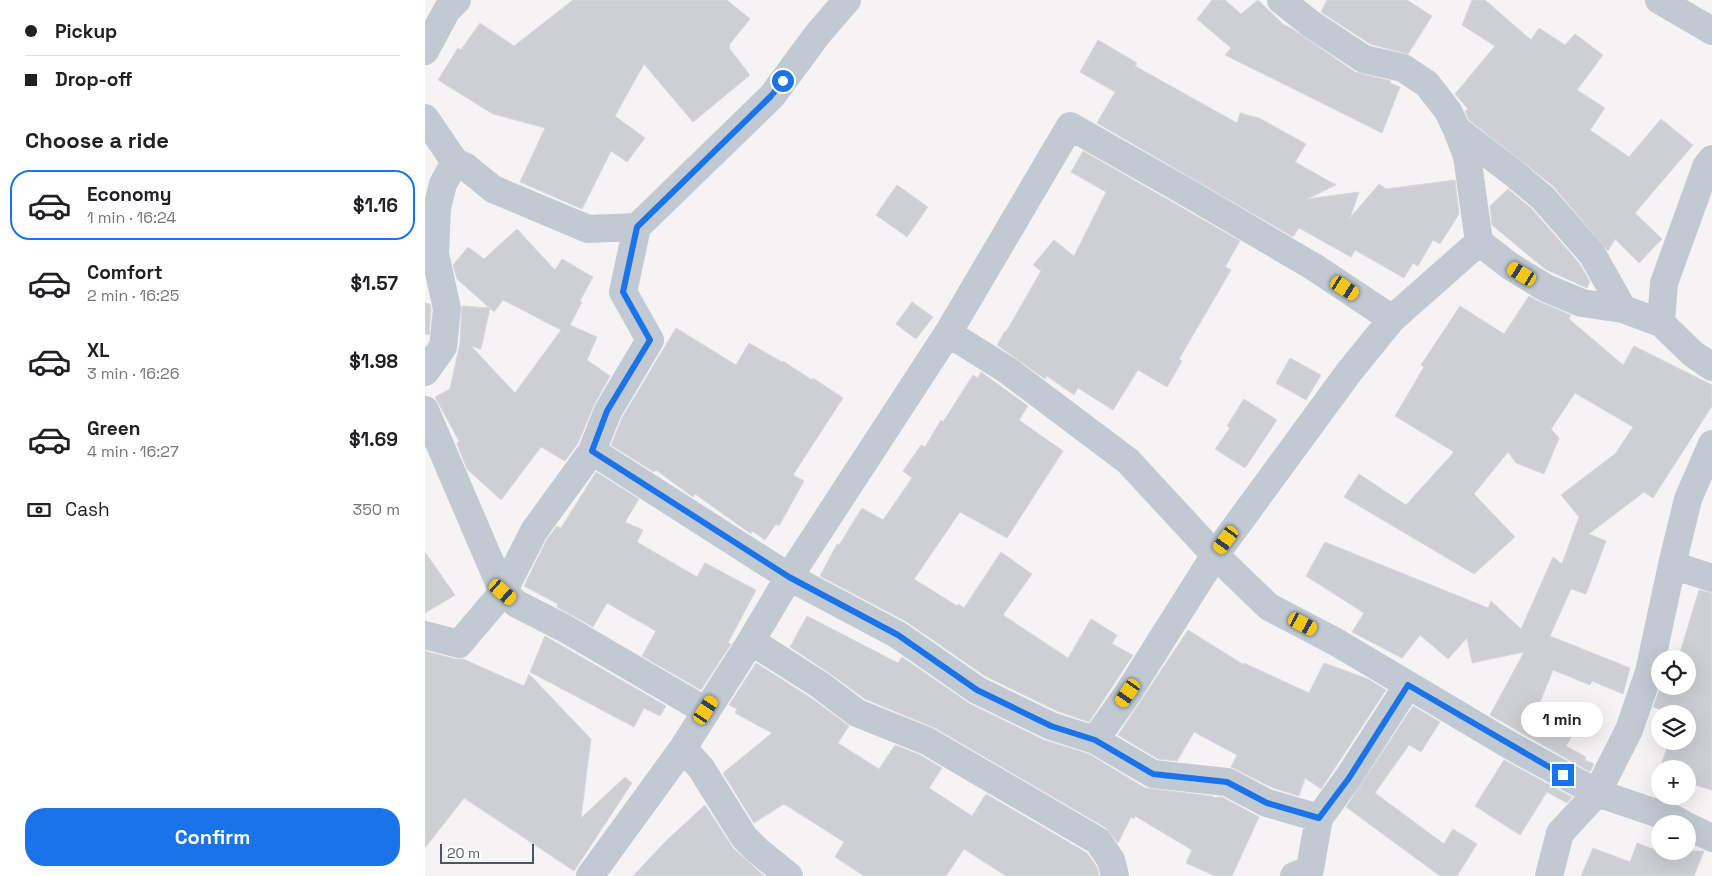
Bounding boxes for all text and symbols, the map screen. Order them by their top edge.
text: Pickup [55,19,117,44]
text: Drop-off [55,67,133,92]
route start [772,70,794,92]
text: Choose a ride [25,126,169,154]
text: Economy [87,182,171,207]
icon: car [27,183,72,228]
text: $1.16 [353,193,398,218]
text: 1 min · 16:24 [87,207,176,228]
text: Comfort [87,260,163,285]
car [1505,260,1538,288]
icon: car [27,261,72,306]
text: $1.57 [351,271,398,296]
car [1328,274,1361,302]
text: 2 min · 16:25 [87,285,179,306]
text: XL [87,338,110,363]
icon: car [27,339,72,384]
text: $1.98 [349,349,398,374]
text: 3 min · 16:26 [87,363,179,384]
text: Green [87,416,140,441]
icon: car [27,417,72,462]
text: $1.69 [349,427,398,452]
text: 4 min · 16:27 [87,441,179,462]
icon: cash [25,496,53,524]
text: Cash [65,497,110,522]
text: 350 m [353,499,400,520]
car [1211,523,1240,557]
car [486,576,519,608]
car [1286,610,1319,638]
map controls [1651,650,1696,860]
button: locate [1651,650,1696,695]
car [1113,676,1142,710]
car [691,693,720,727]
callout: 1 min [1522,702,1604,738]
button: layers [1651,705,1696,750]
text: 1 min [1542,709,1582,730]
button: + [1651,760,1696,805]
route end [1552,764,1574,786]
button: Confirm [25,808,400,866]
button: − [1651,815,1696,860]
scale bar [440,841,534,864]
text: 20 m [447,844,480,862]

